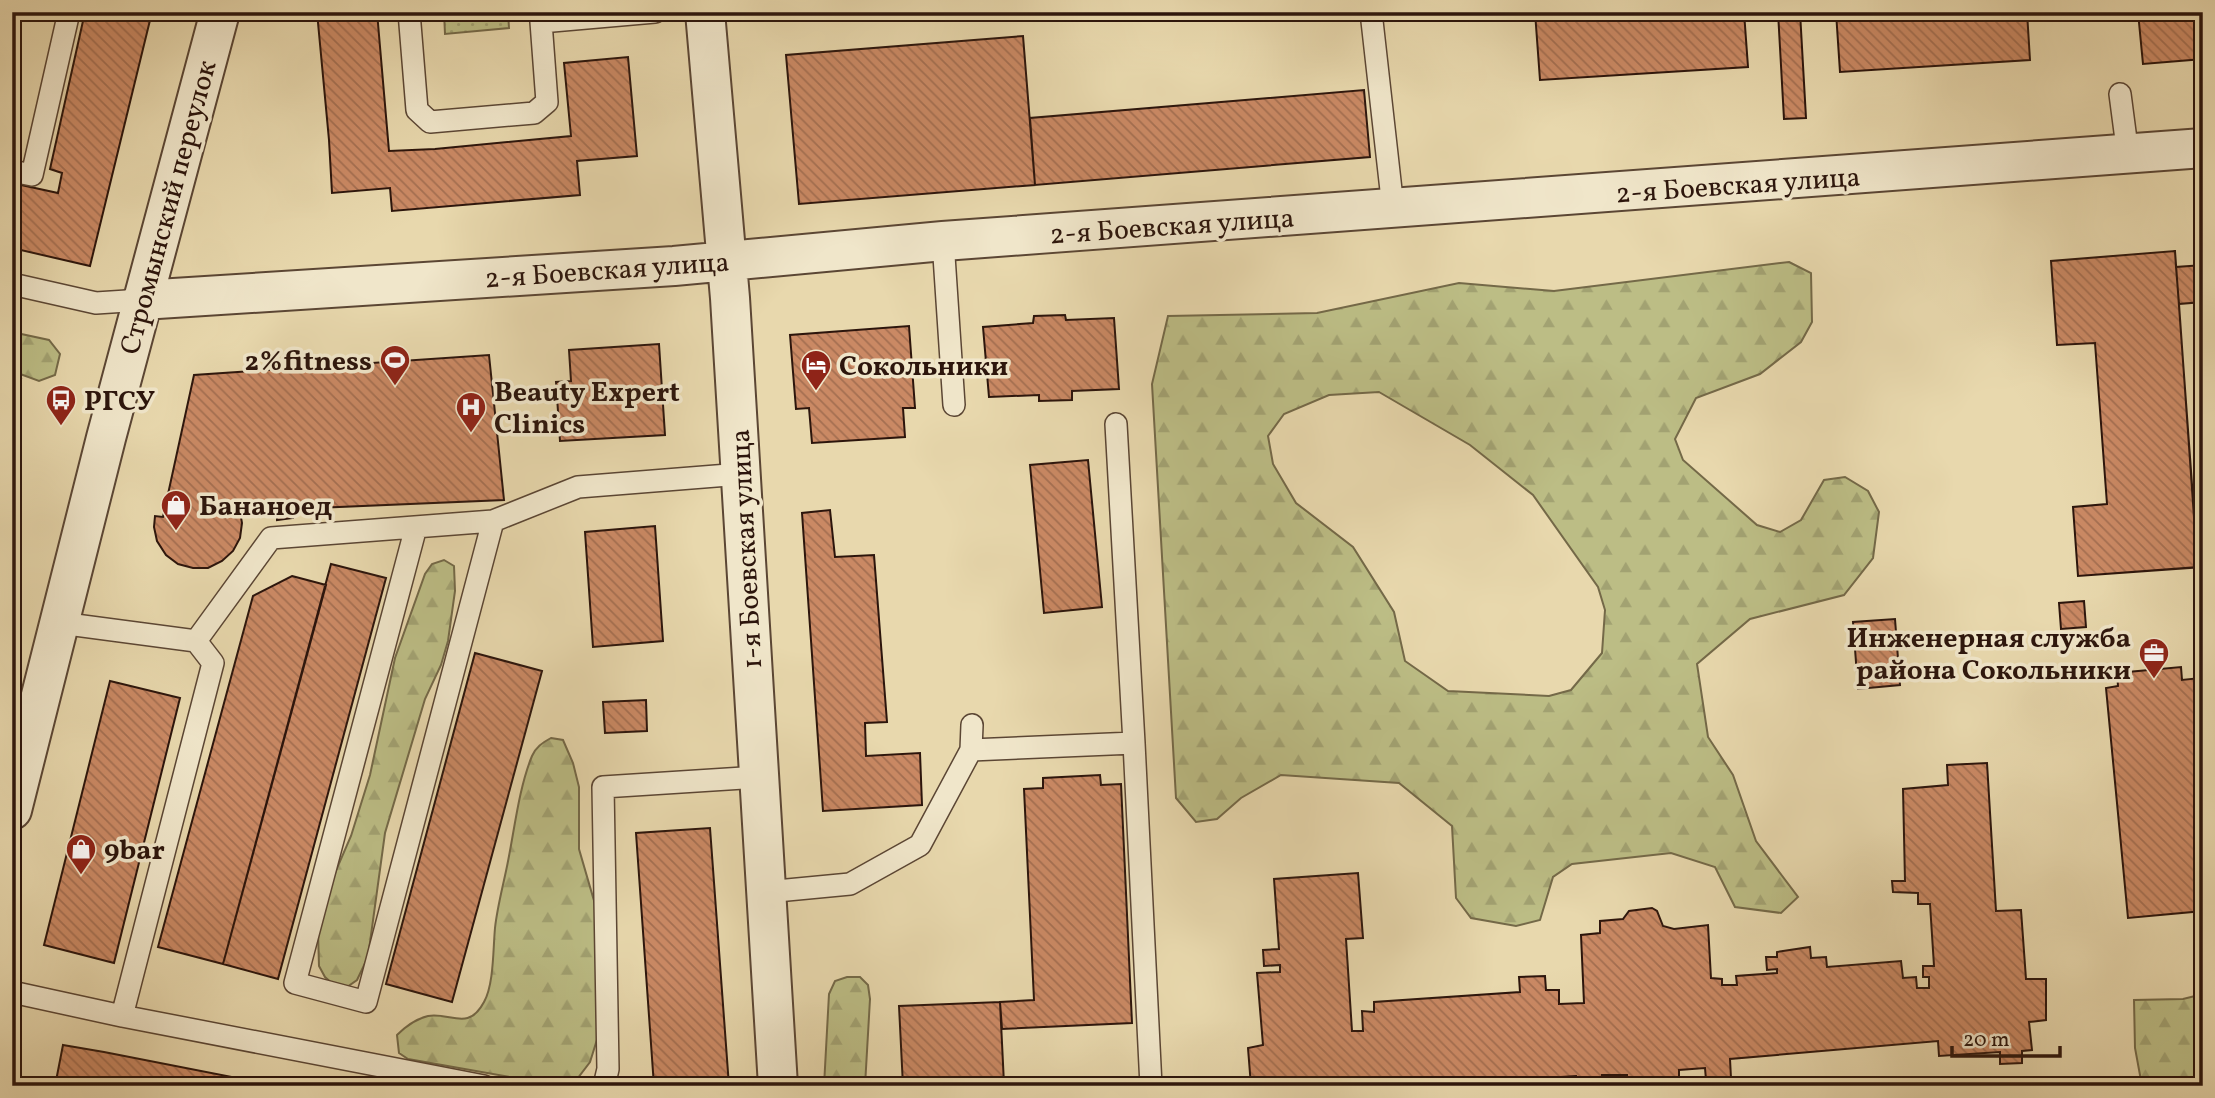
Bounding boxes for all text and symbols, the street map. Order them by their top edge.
street label: Стромынский переулок [111,56,227,359]
street label: 2-я Боевская улица [1614,158,1862,215]
street label: 2-я Боевская улица [1048,199,1296,256]
street label: 2-я Боевская улица [483,243,731,300]
place label: 2%fitness [244,343,372,382]
sports icon: 2%fitness [378,343,412,387]
hotel icon: Сокольники [799,348,833,392]
place label: Сокольники [839,348,1008,387]
place label: Beauty Expert Clinics [494,374,680,445]
bus stop icon: РГСУ [44,383,78,427]
place label: РГСУ [84,383,155,422]
hospital icon: Beauty Expert Clinics [454,390,488,434]
street label: 1-я Боевская улица [722,428,773,670]
shop icon: Бананоед [159,488,193,532]
place label: Бананоед [199,488,332,527]
place label: Инженерная служба района Сокольники [1847,620,2131,691]
office icon: Инженерная служба района Сокольники [2137,636,2171,680]
shop icon: 9bar [64,832,98,876]
place label: 9bar [104,832,165,871]
scale bar [1952,1014,2061,1058]
text: 20 m [1963,1026,2009,1055]

